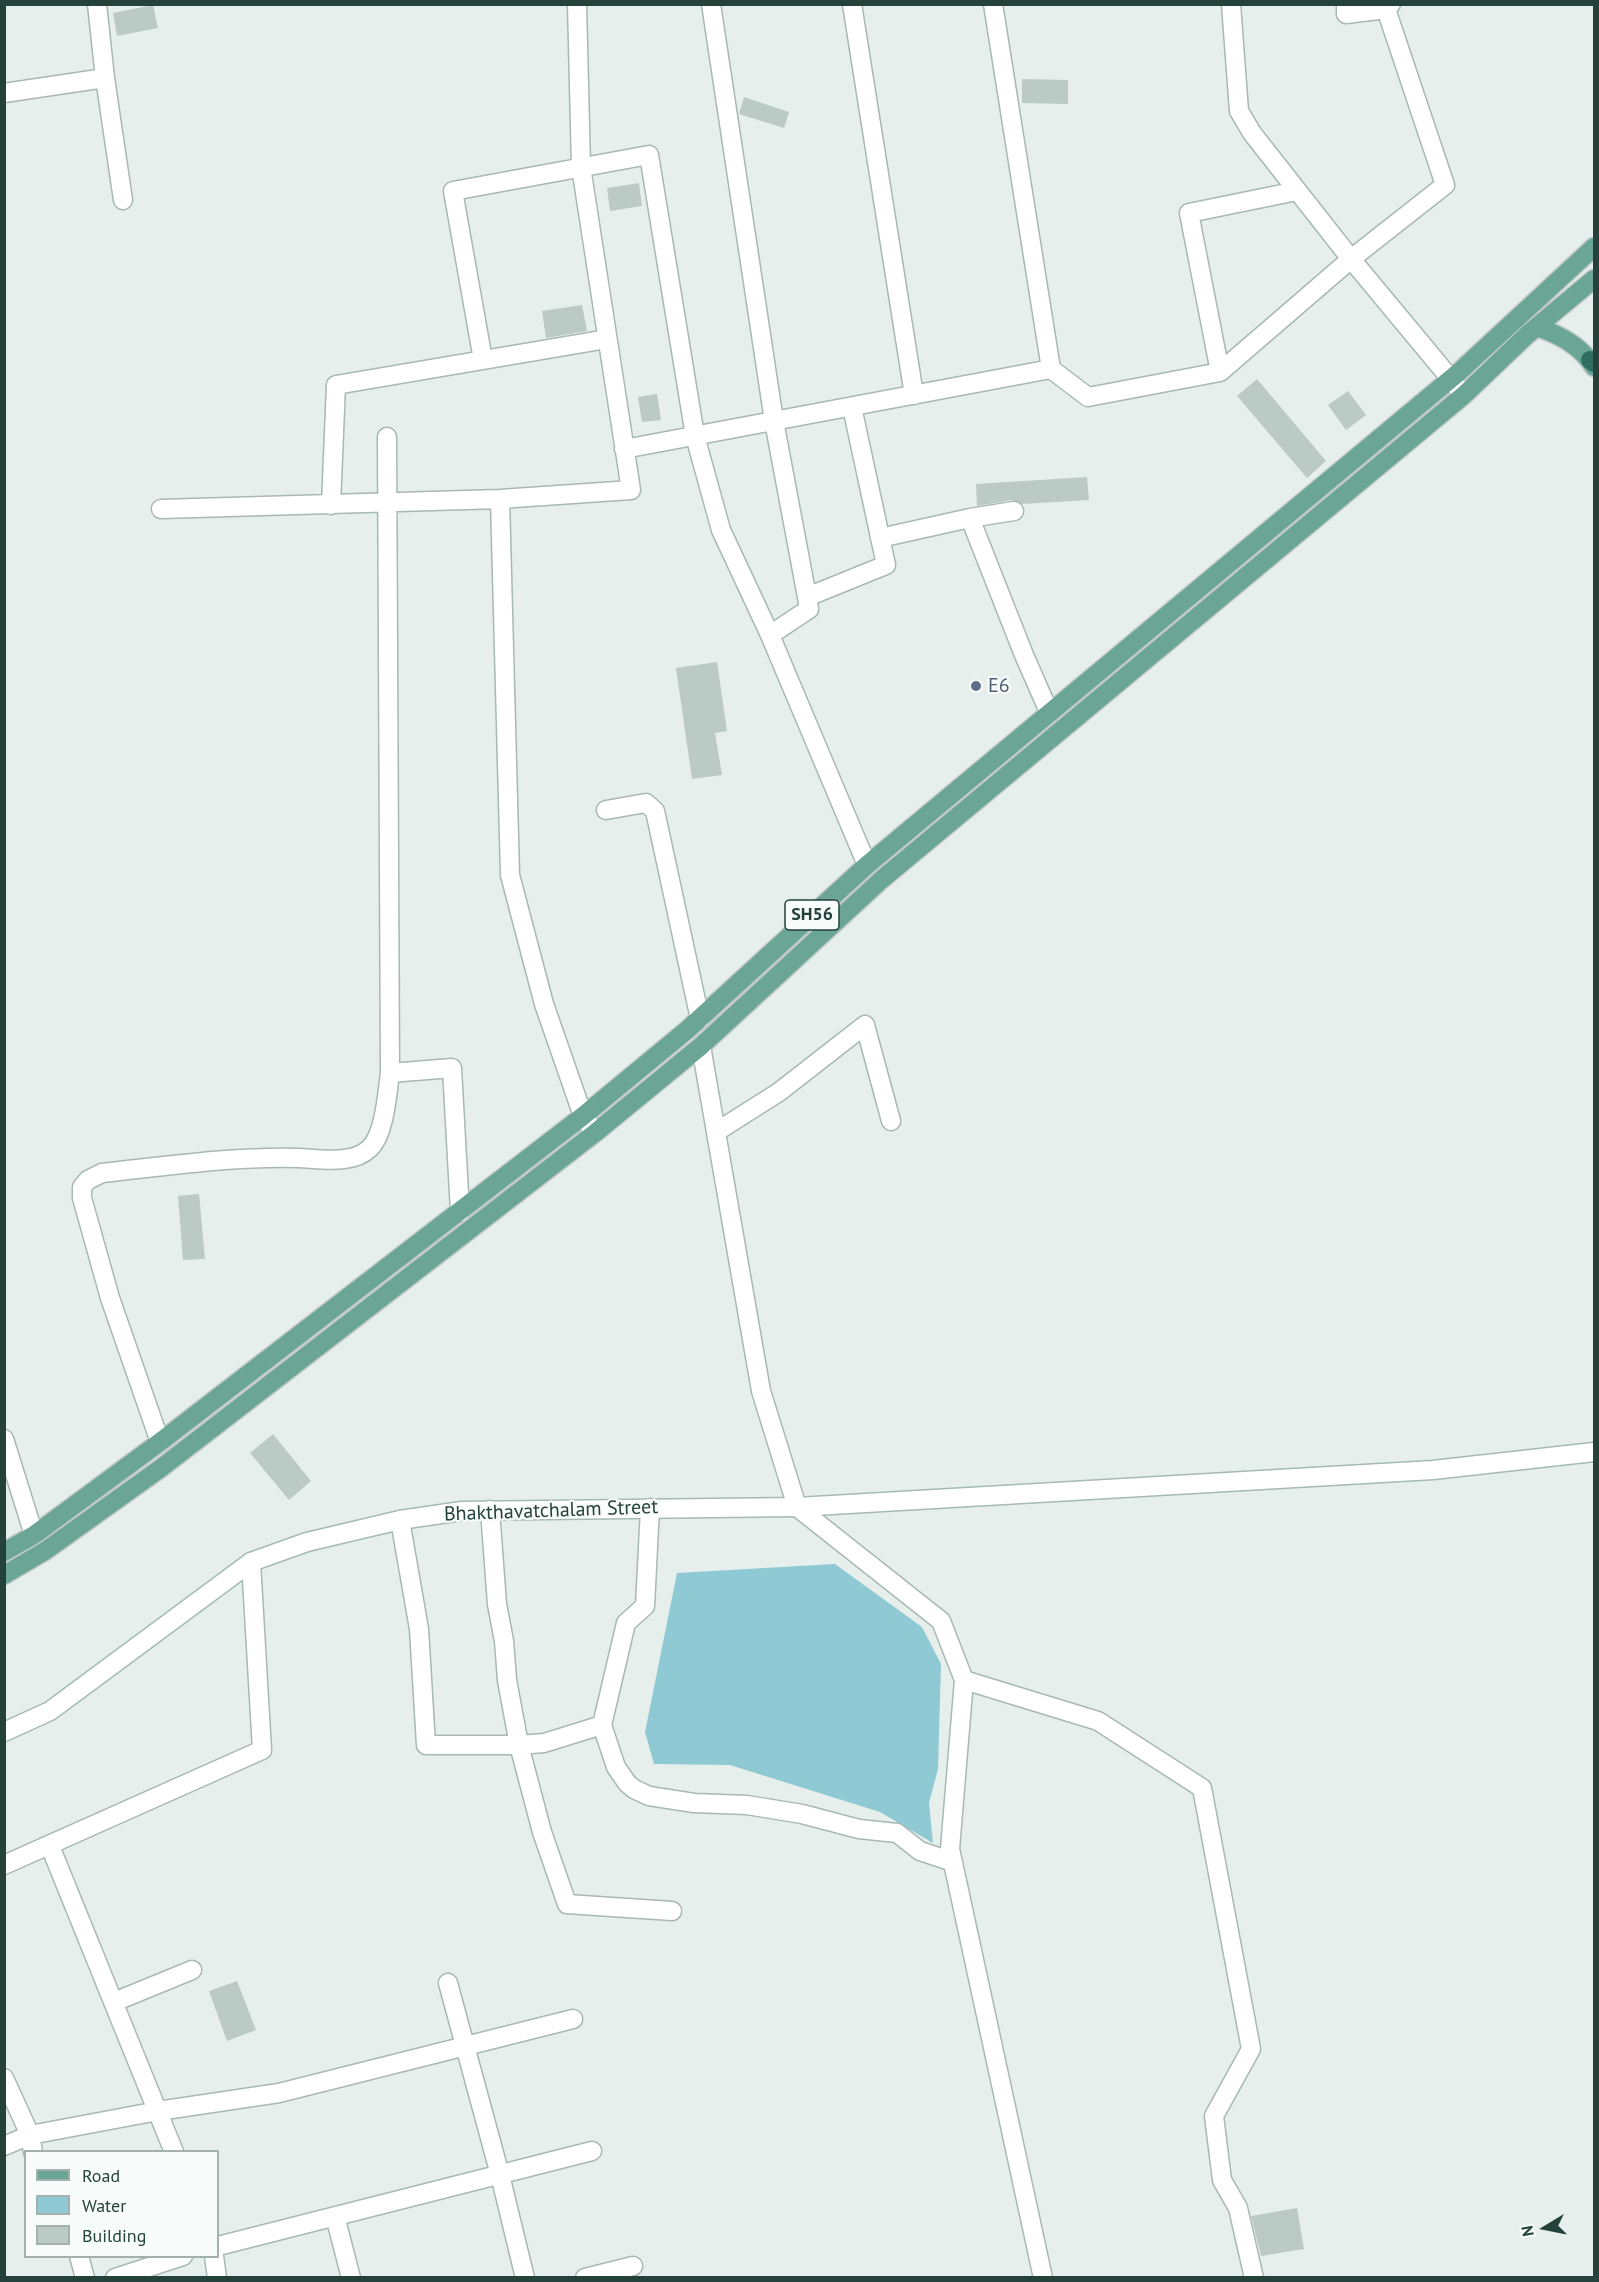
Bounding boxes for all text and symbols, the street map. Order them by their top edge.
place label: E6 [988,674,1010,698]
marker: E6 [969,679,983,693]
road number: SH56 [785,900,839,930]
street label: Bhakthavatchalam Street [444,1495,658,1527]
legend [24,2150,219,2258]
text: Road [82,2164,120,2187]
text: Water [82,2194,126,2217]
north arrow [1515,2198,1575,2258]
text: Building [82,2224,146,2247]
text: N [1517,2224,1538,2238]

